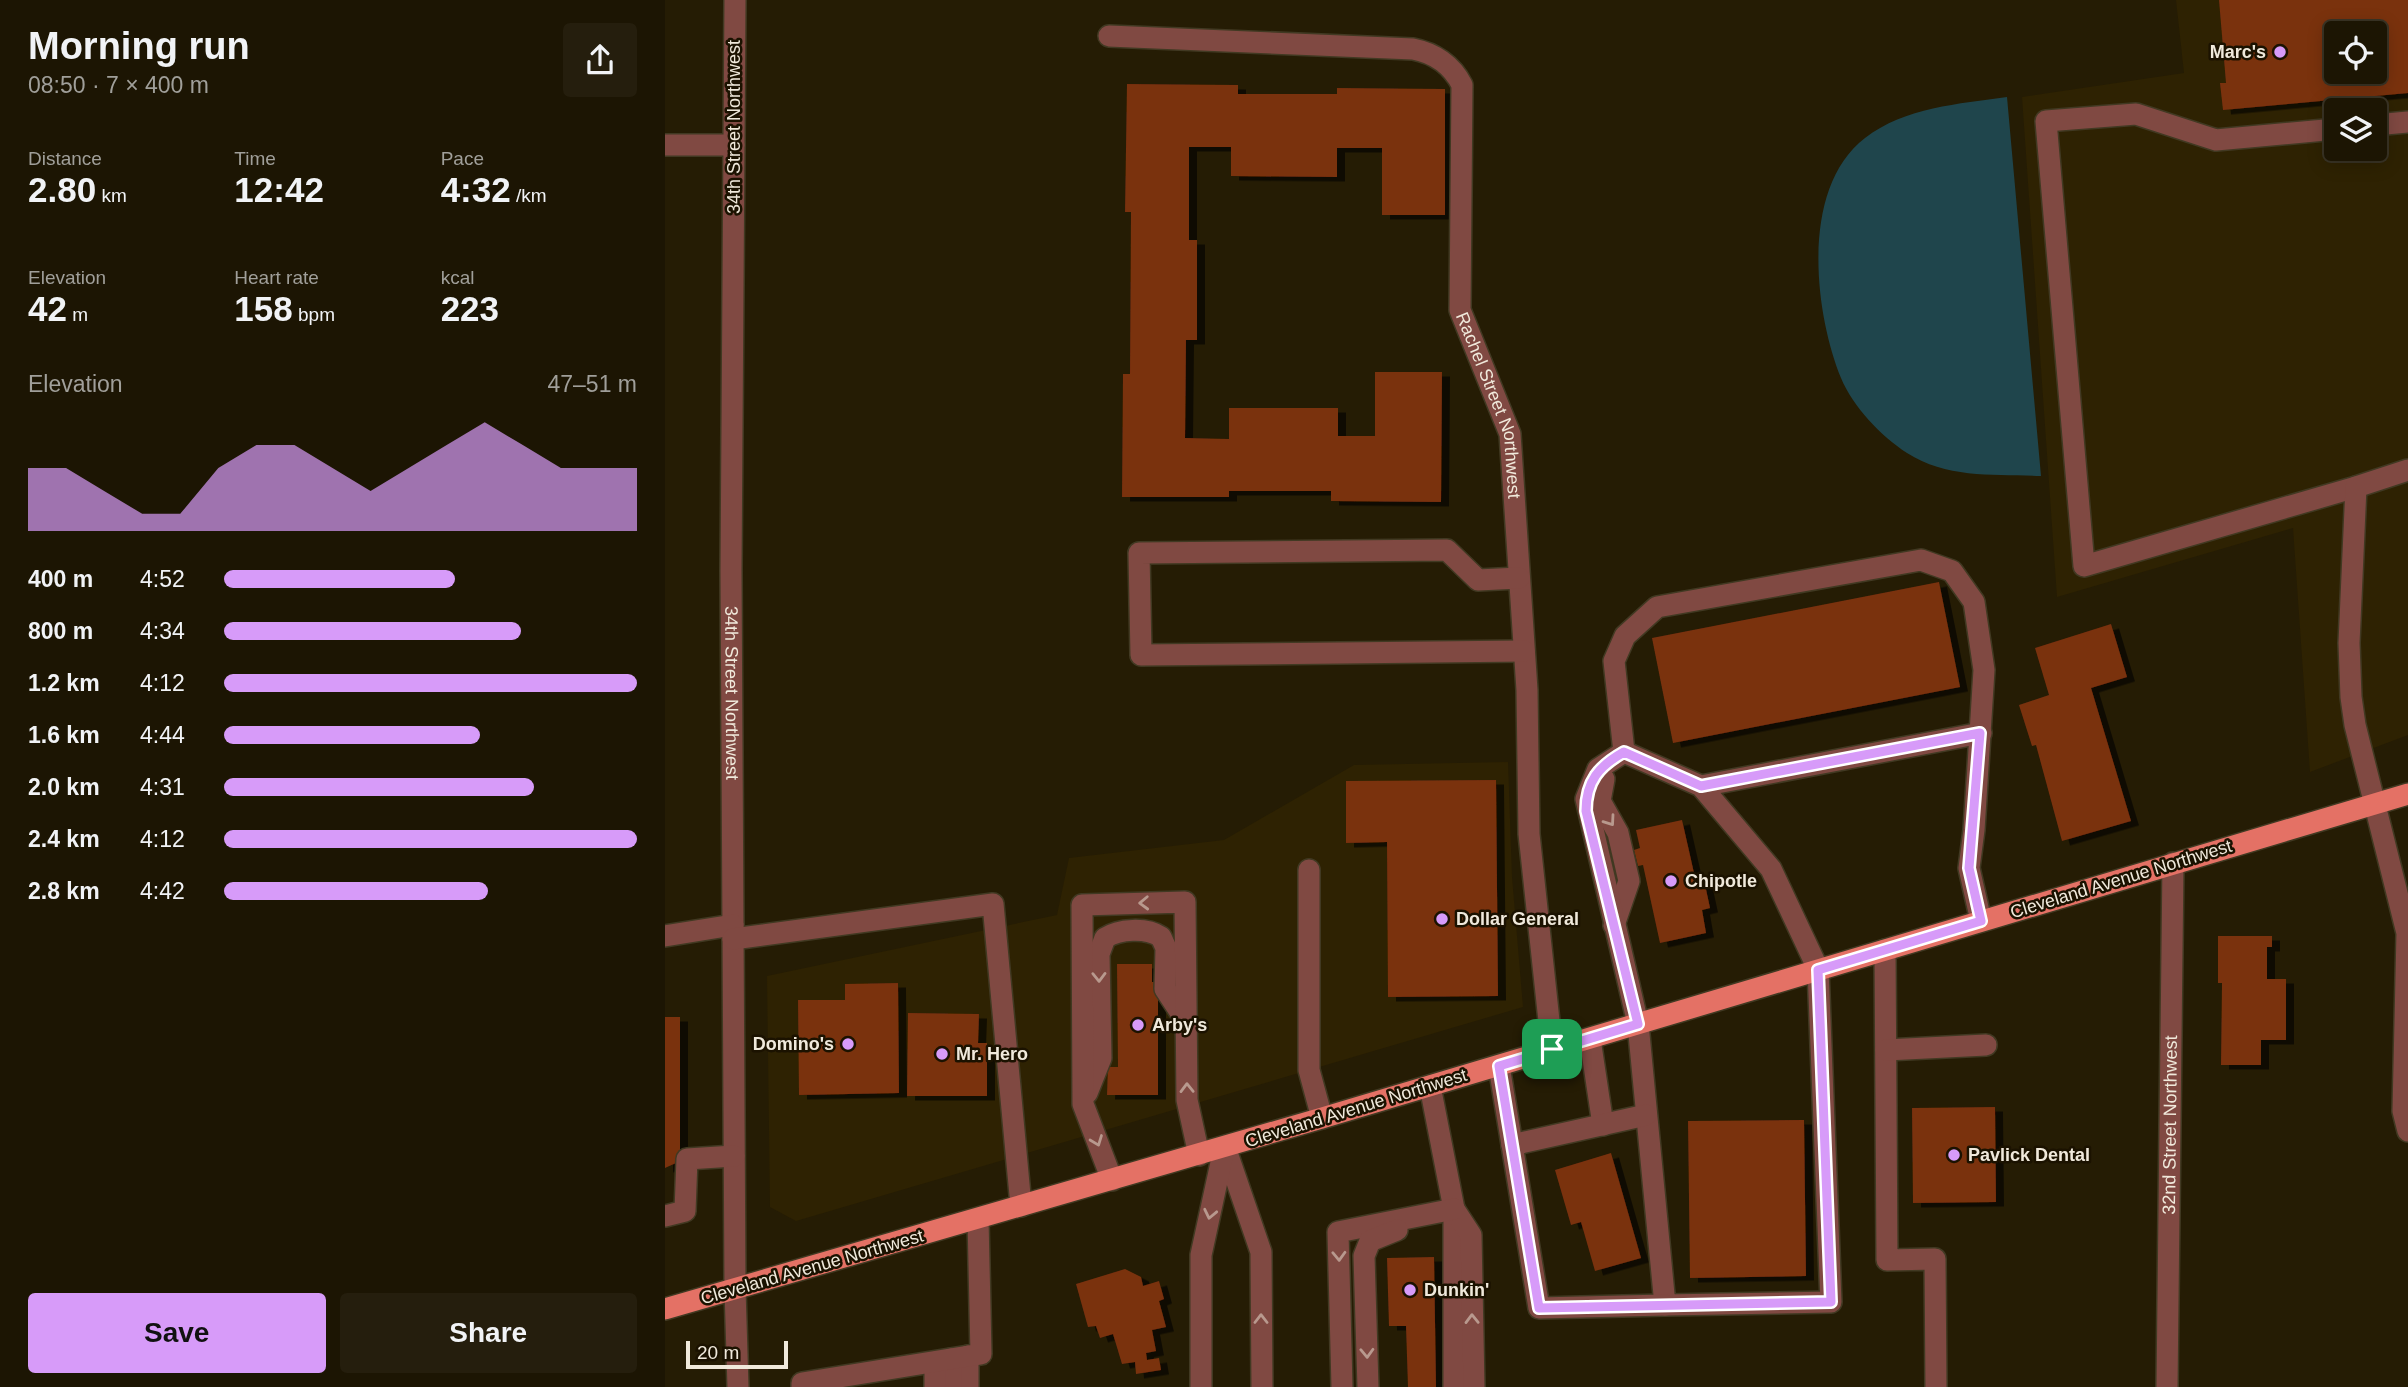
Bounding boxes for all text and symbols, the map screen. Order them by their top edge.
map controls [2324,21,2387,161]
button: locate [2324,21,2387,84]
button: share [563,23,637,97]
text: Morning run [28,25,250,67]
street label: 34th Street Northwest [724,40,744,214]
place label: Marc's [2210,42,2266,62]
marker: Marc's [2272,44,2288,60]
text: 08:50 · 7 × 400 m [28,72,209,98]
button: layers [2324,98,2387,161]
text: Distance [28,148,102,169]
text: Time [234,148,276,169]
text: Pace [441,148,484,169]
text: 2.80 [28,170,96,209]
text: 12:42 [234,170,324,209]
text: 4:32 [441,170,511,209]
text: km [96,185,127,206]
text: /km [511,185,547,206]
text: Elevation [28,267,106,288]
text: Heart rate [234,267,319,288]
text: kcal [441,267,474,288]
text: 42 [28,289,67,328]
text: 158 [234,289,293,328]
text: 223 [441,289,499,328]
text: m [67,304,88,325]
text: bpm [293,304,335,325]
street label: Rachel Street Northwest [1452,309,1524,499]
text: Elevation [28,371,123,397]
text: 47–51 m [547,371,637,397]
text: 400 m [28,566,93,592]
text: 4:52 [140,566,185,592]
street label: 34th Street Northwest [721,606,742,780]
text: 800 m [28,618,93,644]
text: 4:34 [140,618,185,644]
text: 1.2 km [28,670,100,696]
text: 4:12 [140,670,185,696]
text: 1.6 km [28,722,100,748]
text: 4:44 [140,722,185,748]
text: 2.0 km [28,774,100,800]
text: 4:31 [140,774,185,800]
one-way arrow [1602,813,1614,826]
text: 2.4 km [28,826,100,852]
text: 4:12 [140,826,185,852]
street label: Cleveland Avenue Northwest [2008,836,2234,922]
place label: Chipotle [1685,871,1757,891]
marker: Chipotle [1663,873,1679,889]
text: 2.8 km [28,878,100,904]
text: 4:42 [140,878,185,904]
one-way arrow [1138,895,1148,911]
place label: Dollar General [1456,909,1579,929]
marker: Dollar General [1434,911,1450,927]
one-way arrow [1092,972,1107,983]
place label: Arby's [1152,1015,1207,1035]
marker: Arby's [1130,1017,1146,1033]
pin [1522,1019,1582,1079]
icon: arrive [1533,1030,1571,1068]
place label: Domino's [753,1034,834,1054]
street label: 32nd Street Northwest [2159,1035,2181,1215]
marker: Domino's [840,1036,856,1052]
place label: Mr. Hero [956,1044,1028,1064]
marker: Mr. Hero [934,1046,950,1062]
street label: Cleveland Avenue Northwest [1243,1065,1469,1151]
one-way arrow [1179,1082,1194,1093]
one-way arrow [1089,1135,1103,1147]
place label: Pavlick Dental [1968,1145,2090,1165]
marker: Pavlick Dental [1946,1147,1962,1163]
one-way arrow [1204,1208,1219,1220]
street label: Cleveland Avenue Northwest [698,1226,926,1308]
one-way arrow [1331,1250,1346,1261]
place label: Dunkin' [1424,1280,1489,1300]
marker: Dunkin' [1402,1282,1418,1298]
button: Save [28,1293,326,1373]
button: Share [340,1293,637,1373]
one-way arrow [1253,1313,1269,1324]
one-way arrow [1465,1313,1480,1324]
scale bar [686,1338,787,1370]
text: 20 m [697,1342,739,1363]
one-way arrow [1359,1349,1375,1359]

